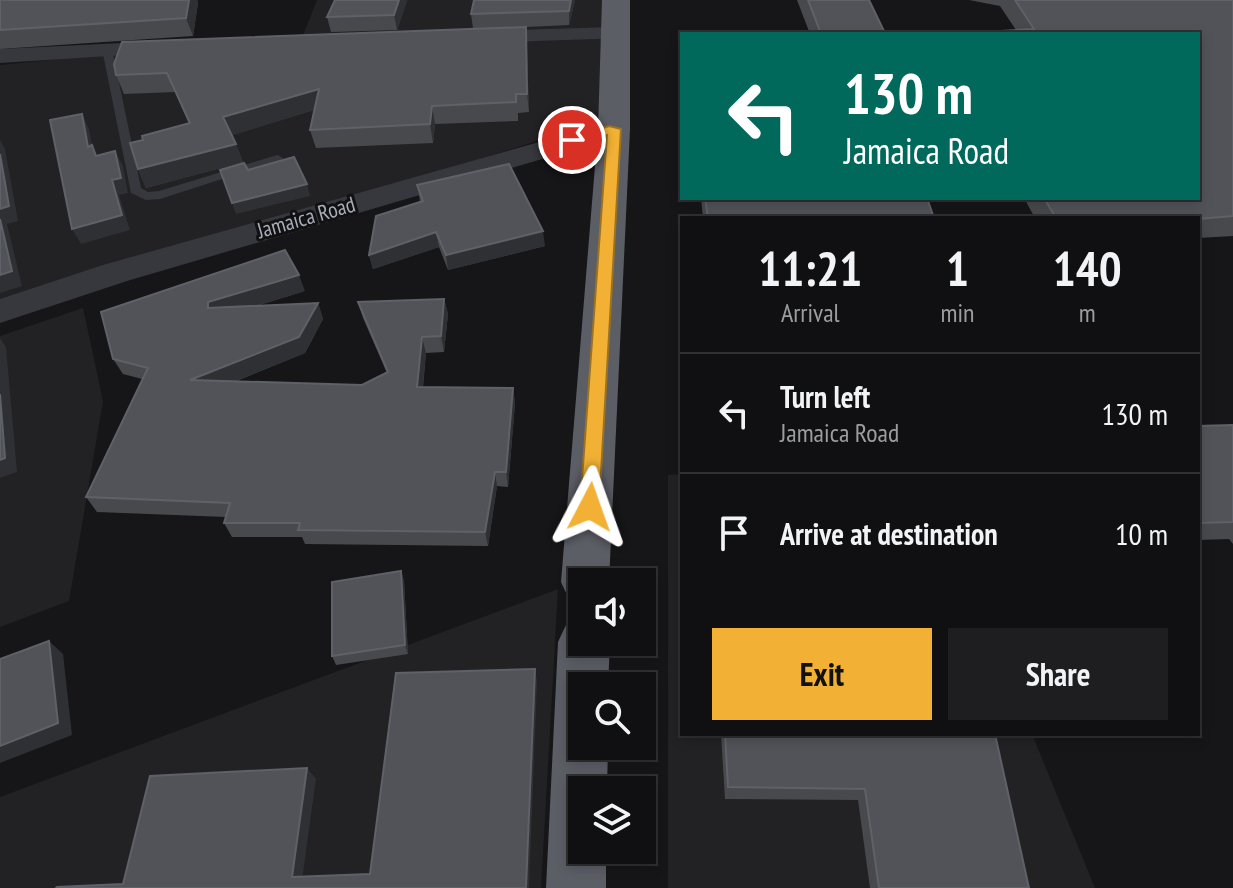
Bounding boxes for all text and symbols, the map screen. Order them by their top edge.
text: 130 m [844,57,973,129]
icon: left [712,64,816,168]
pin [538,106,606,174]
icon: arrive [550,118,594,162]
text: Jamaica Road [844,127,1009,174]
street label: Jamaica Road [253,190,358,245]
text: 11:21 [758,237,862,299]
text: 1 [946,237,969,299]
text: 140 [1053,237,1122,299]
text: Arrival [781,296,840,329]
text: min [940,296,974,329]
text: m [1079,296,1096,329]
text: Turn left [780,377,870,416]
icon: left [712,391,756,435]
text: 130 m [1102,394,1168,433]
text: Jamaica Road [780,416,899,449]
position arrow [548,465,632,549]
icon: arrive [712,511,756,555]
text: Arrive at destination [780,514,998,553]
text: 10 m [1115,514,1168,553]
map controls [568,568,656,864]
button: sound [568,568,656,656]
button: Exit [712,628,932,720]
button: Share [948,628,1168,720]
button: search [568,672,656,760]
button: layers [568,776,656,864]

